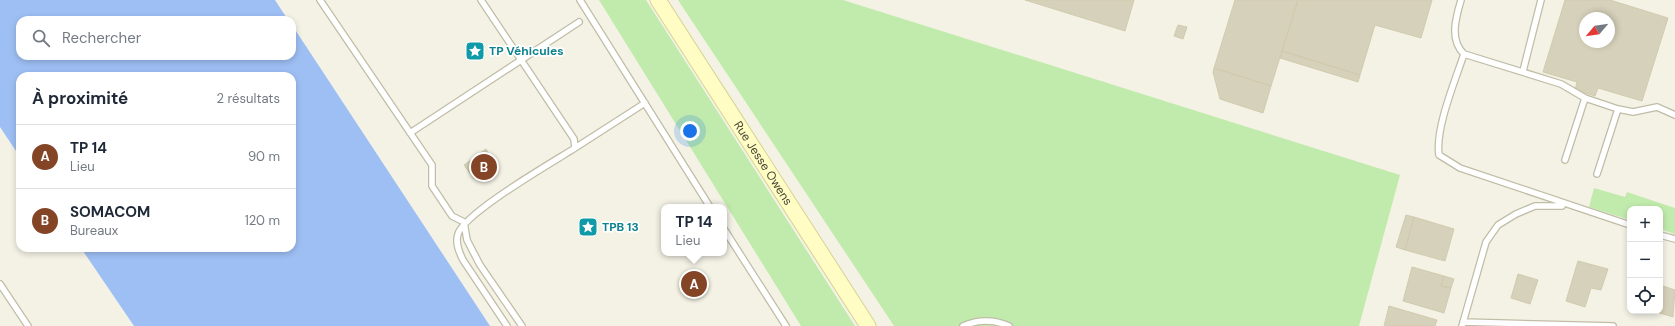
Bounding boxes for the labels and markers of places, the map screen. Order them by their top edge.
place icon: TP Véhicules [464,40,486,62]
place label: TP Véhicules [489,43,564,59]
pin: B [471,152,497,182]
place icon: TPB 13 [577,216,599,238]
place label: TPB 13 [602,219,639,235]
pin: A [681,269,707,299]

